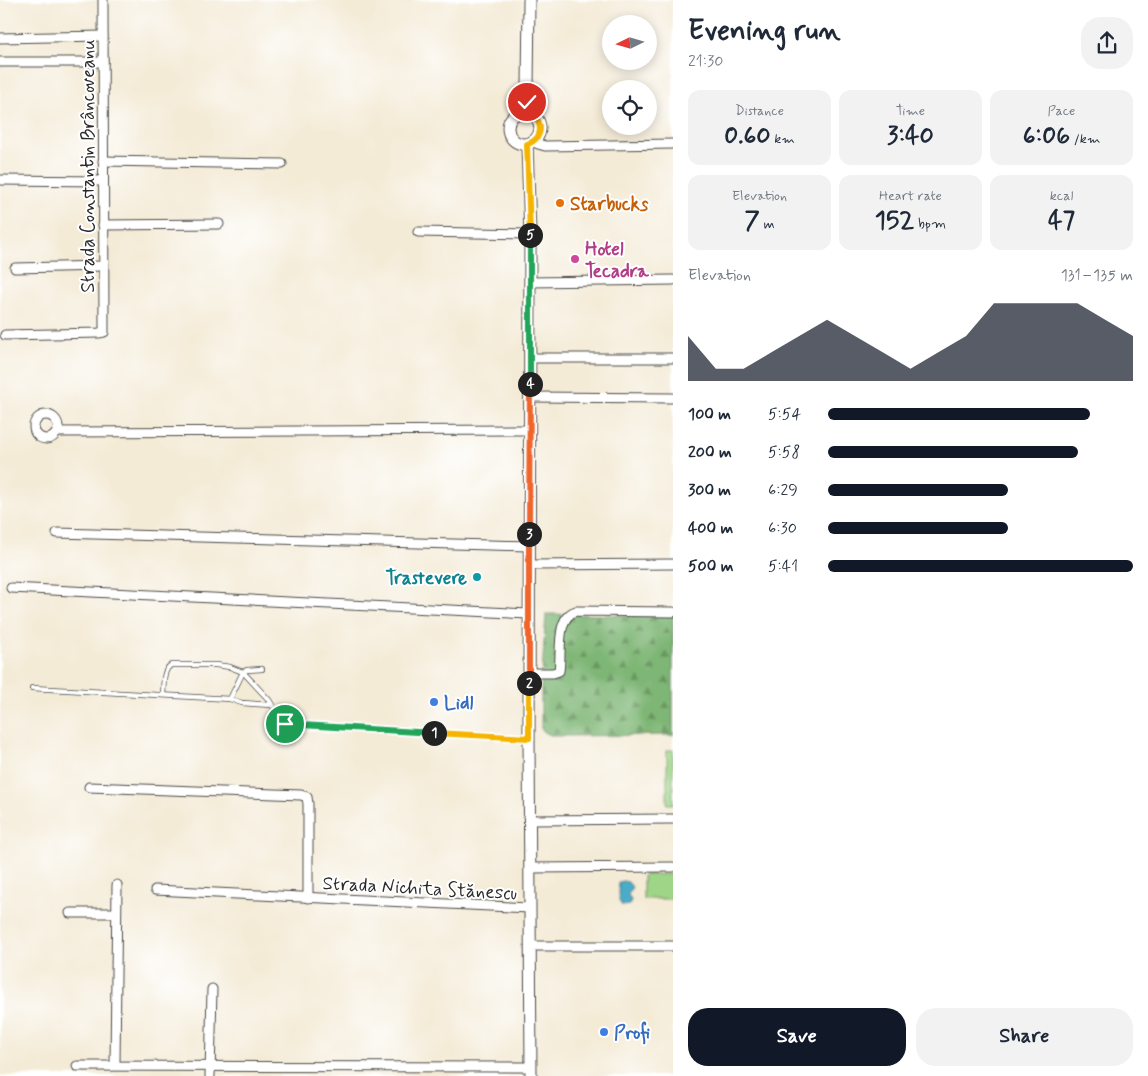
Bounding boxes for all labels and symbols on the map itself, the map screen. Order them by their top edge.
north arrow [602,15,658,70]
street label: Strada Constantin Brâncoveanu [76,39,101,293]
pin [506,81,548,123]
place label: Starbucks [570,192,649,217]
marker: Starbucks [554,197,566,209]
pin: 5 [518,222,542,248]
place label: Hotel Tecadra [585,237,649,284]
marker: Hotel Tecadra [569,253,581,265]
pin: 4 [518,372,542,396]
pin: 3 [516,522,542,546]
place label: Trastevere [385,566,467,591]
marker: Trastevere [471,571,483,583]
pin: 2 [516,670,542,696]
place label: Lidl [444,691,474,716]
marker: Lidl [428,696,440,708]
pin [264,703,306,745]
pin: 1 [422,720,446,746]
street label: Strada Nichita Stănescu [322,871,518,906]
place label: Profi [614,1021,651,1046]
marker: Profi [598,1026,610,1038]

